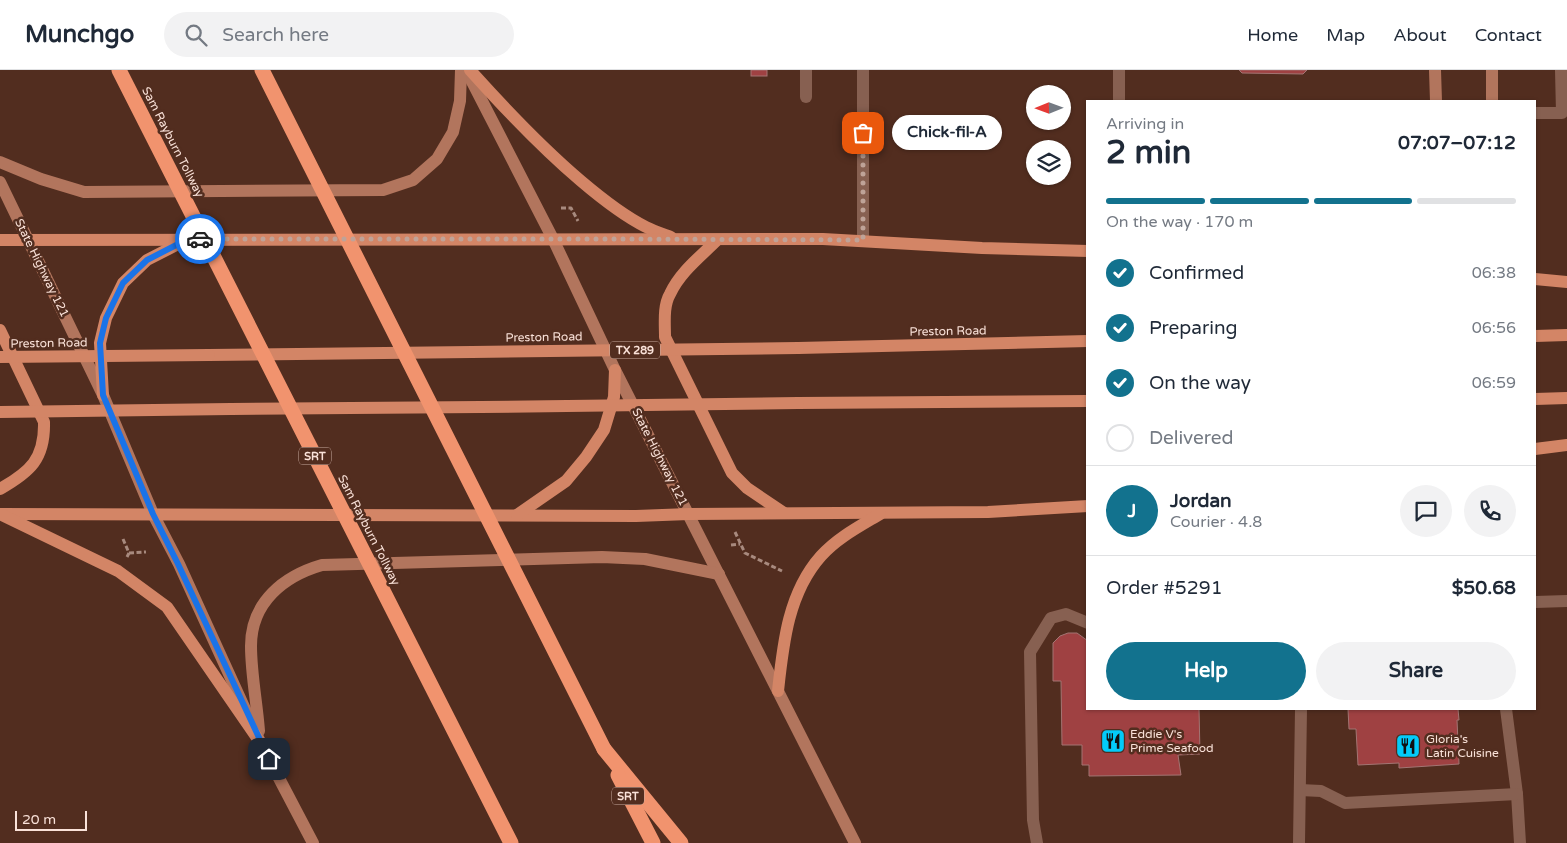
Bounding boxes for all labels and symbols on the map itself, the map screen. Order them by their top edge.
street label: Sam Rayburn Tollway [139,84,207,200]
north arrow [1026,85,1071,130]
pin [842,112,884,154]
callout: Chick-fil-A [893,116,1003,150]
courier [175,214,225,264]
street label: State Highway 121 [12,217,72,319]
street label: Preston Road [909,323,987,339]
street label: Preston Road [505,329,583,345]
street label: Preston Road [10,335,88,351]
road number: TX 289 [610,342,660,358]
street label: State Highway 121 [629,406,691,508]
road number: SRT [299,448,331,464]
street label: Sam Rayburn Tollway [335,472,403,588]
place label: Eddie V's Prime Seafood [1130,727,1214,755]
restaurant icon: Eddie V's Prime Seafood [1100,728,1126,754]
place label: Gloria's Latin Cuisine [1426,732,1499,760]
restaurant icon: Gloria's Latin Cuisine [1395,733,1421,759]
pin [248,738,290,780]
road number: SRT [612,788,644,804]
scale bar [15,808,88,831]

